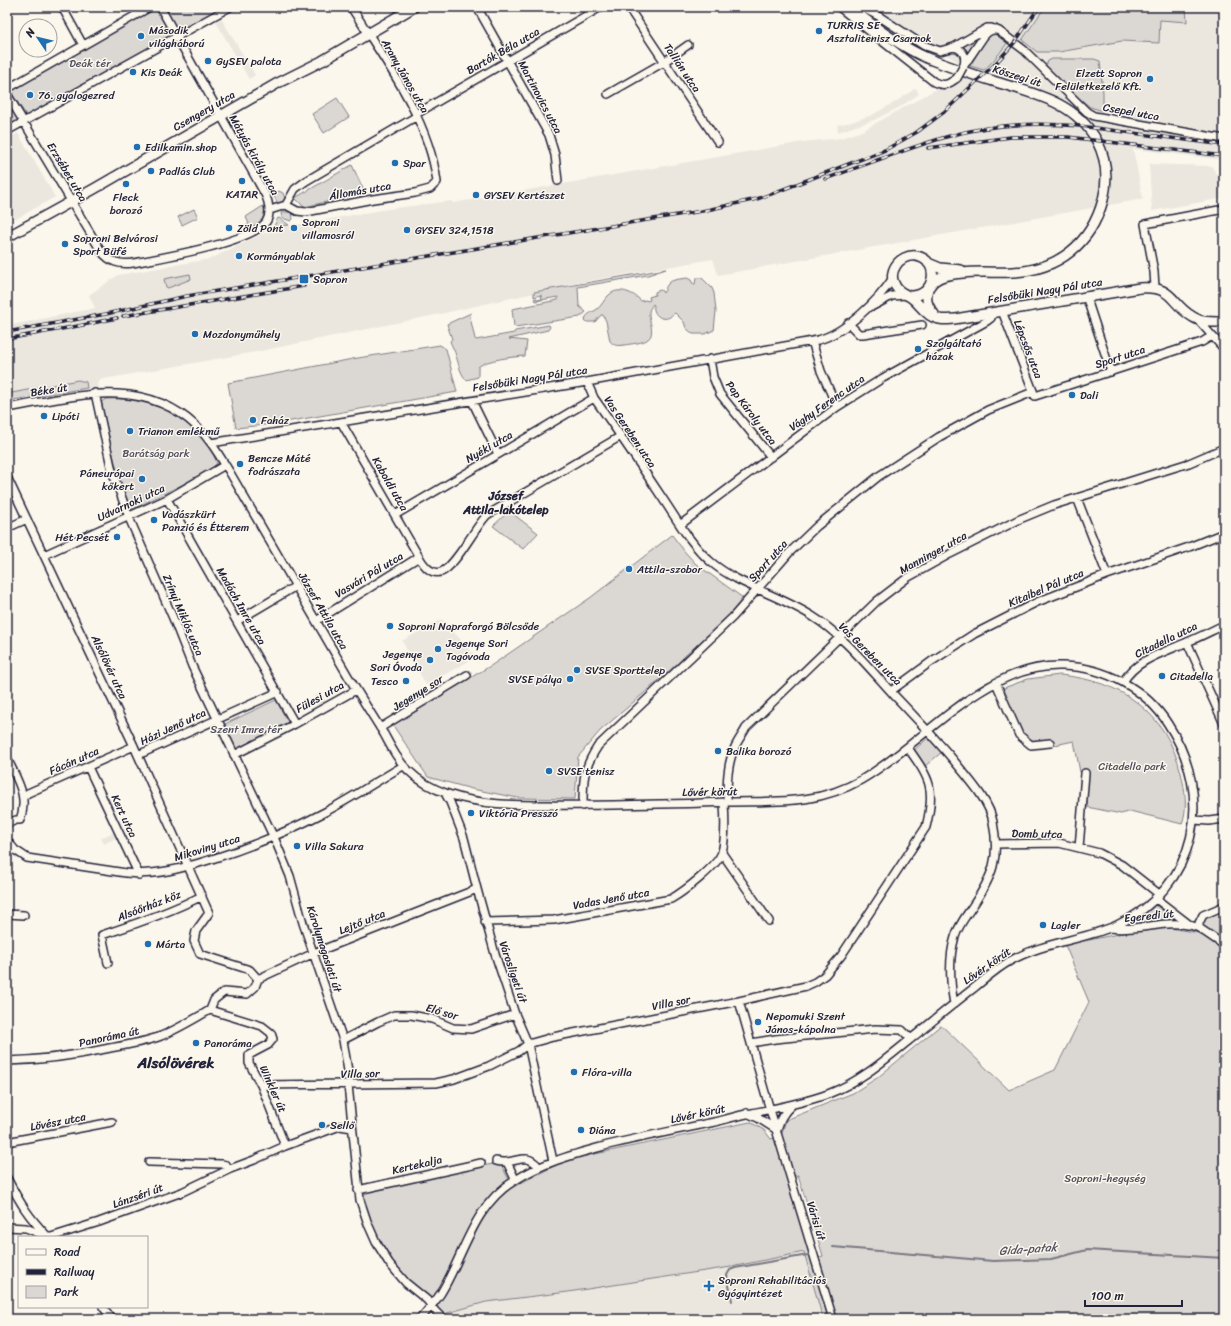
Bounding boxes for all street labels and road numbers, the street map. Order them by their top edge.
street label: Bartók Béla utca [463,22,544,80]
street label: Arany János utca [375,34,434,117]
street label: Tallián utca [658,39,706,97]
street label: Martinovics utca [513,57,568,138]
street label: Kőszegi út [990,60,1044,93]
street label: Csengery utca [169,85,239,137]
street label: Csepel utca [1101,98,1161,126]
street label: Mátyás király utca [224,111,284,199]
street label: Erzsébet utca [42,139,93,206]
street label: Állomás utca [326,176,393,206]
street label: Felsőbüki Nagy Pál utca [986,272,1104,309]
street label: Lépcsős utca [1008,317,1048,382]
street label: Sport utca [1092,340,1148,374]
street label: Felsőbüki Nagy Pál utca [471,360,589,397]
street label: Vághy Ferenc utca [785,369,869,436]
street label: Pap Károly utca [720,377,782,450]
street label: Béke út [29,378,69,402]
street label: Vas Gereben utca [599,392,662,472]
street label: Nyéki utca [462,426,517,468]
street label: Kaboldi utca [367,453,414,515]
street label: Udvarnoki utca [94,479,168,527]
street label: Manninger utca [896,526,971,579]
street label: Sport utca [744,535,793,587]
street label: Vasvári Pál utca [331,547,407,603]
street label: Kitaibel Pál utca [1005,563,1087,612]
street label: Madách Imre utca [211,564,271,649]
street label: József Attila utca [293,568,353,654]
street label: Zrínyi Miklós utca [157,571,209,659]
street label: Citadella utca [1131,616,1201,663]
street label: Vas Gereben utca [834,618,907,691]
street label: Alsólövér utca [85,631,132,703]
street label: Jegenye sor [388,669,448,717]
street label: Fülesi utca [292,676,348,718]
street label: Házi Jenő utca [137,703,210,751]
street label: Fácán utca [46,741,102,780]
street label: Lővér körút [682,782,738,802]
street label: Kert utca [106,791,143,841]
street label: Domb utca [1011,824,1063,844]
street label: Mikoviny utca [172,829,243,867]
street label: Vadas Jenő utca [571,883,651,915]
street label: Alsóőrház köz [113,885,184,927]
street label: Károlymagaslati út [301,903,347,995]
street label: Lejtő utca [336,904,389,940]
street label: Egeredi út [1123,904,1175,928]
street label: Városligeti út [494,938,533,1006]
street label: Lővér körút [959,942,1015,990]
street label: Villa sor [650,990,693,1016]
street label: Elő sor [424,998,461,1026]
street label: Panoráma út [77,1021,141,1053]
street label: Winkler út [254,1062,292,1116]
street label: Villa sor [340,1064,381,1084]
street label: Lővér körút [669,1099,727,1129]
street label: Lövész utca [29,1107,88,1137]
street label: Kertekalja [390,1150,444,1180]
street label: Lánzséri út [110,1178,166,1214]
street label: Várisi út [801,1199,831,1243]

